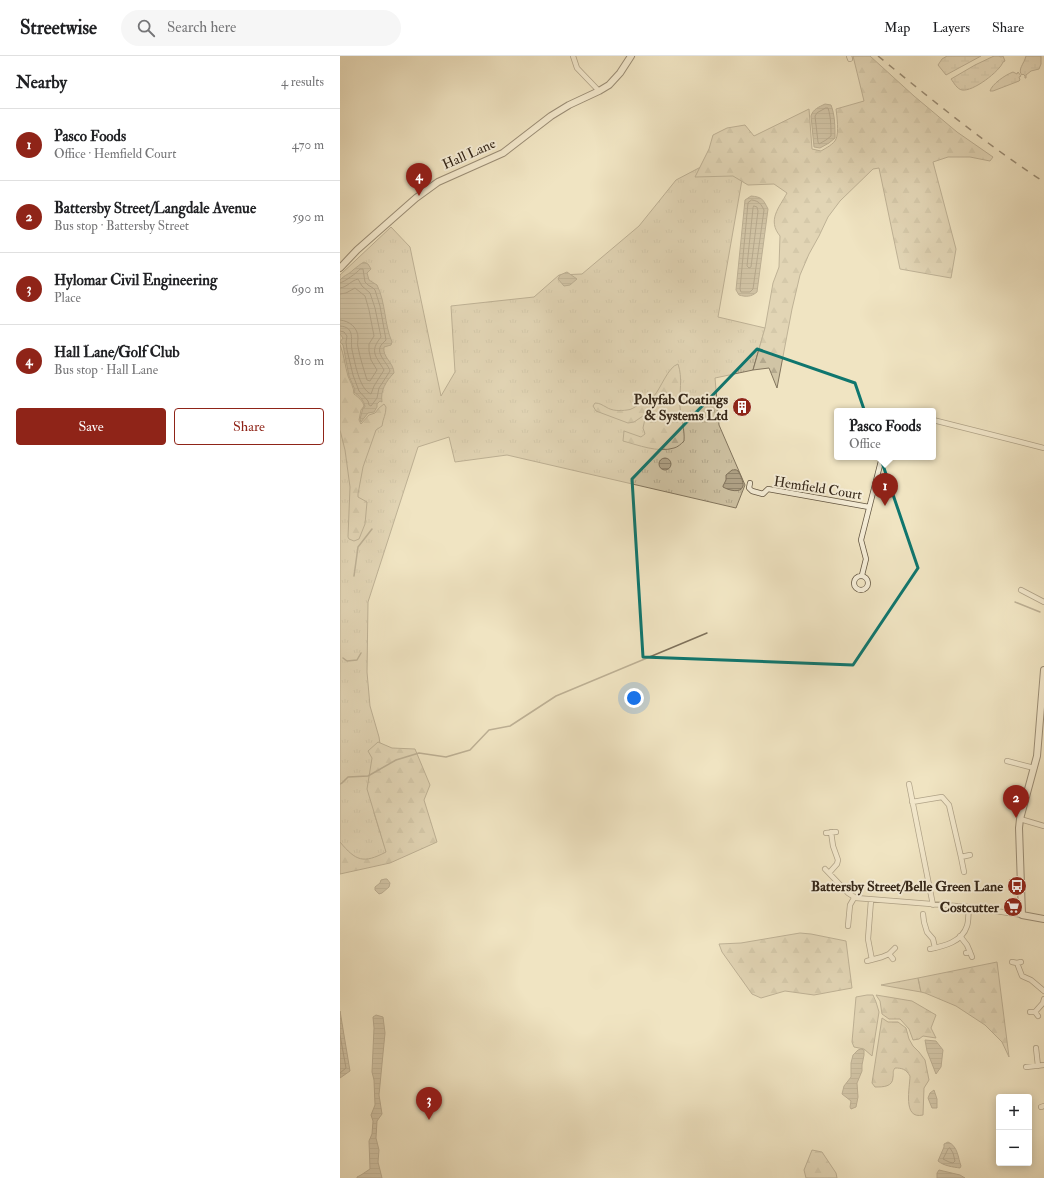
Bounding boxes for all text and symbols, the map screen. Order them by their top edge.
search box [121,10,401,46]
text: Streetwise [20,16,97,40]
icon: search [135,17,157,39]
text: Search here [167,18,236,37]
text: Map [884,19,910,36]
text: Layers [932,19,970,36]
text: Share [992,19,1024,36]
text: Nearby [16,72,67,93]
text: 4 results [281,74,324,90]
text: Pasco Foods [54,127,126,146]
street label: Hall Lane [440,135,498,173]
text: 1 [27,137,31,153]
text: 470 m [292,137,324,153]
text: Office · Hemfield Court [54,146,176,162]
pin: 4 [406,163,432,196]
text: Battersby Street/Langdale Avenue [54,199,256,218]
text: 2 [26,209,32,225]
text: 590 m [292,209,324,225]
text: Bus stop · Battersby Street [54,218,189,234]
text: Hylomar Civil Engineering [54,271,217,290]
text: 3 [27,281,32,297]
text: 690 m [291,281,324,297]
text: Place [54,290,81,306]
text: Hall Lane/Golf Club [54,343,180,362]
text: 4 [25,353,33,369]
text: 810 m [294,353,324,369]
text: Bus stop · Hall Lane [54,362,158,378]
place label: Polyfab Coatings & Systems Ltd [634,391,728,425]
building icon: Polyfab Coatings & Systems Ltd [731,396,753,418]
button: Save [16,408,166,445]
button: Share [174,408,324,445]
popup [834,408,936,460]
text: Pasco Foods [849,417,921,436]
text: Office [849,436,881,452]
street label: Hemfield Court [773,473,864,503]
pin: 1 [872,473,898,506]
your location [624,688,644,708]
pin: 2 [1003,785,1029,818]
bus stop icon: Battersby Street/Belle Green Lane [1006,875,1028,897]
place label: Battersby Street/Belle Green Lane [811,878,1003,896]
supermarket icon: Costcutter [1002,896,1024,918]
place label: Costcutter [940,899,1000,916]
pin: 3 [416,1087,442,1120]
map controls [996,1094,1032,1166]
button: + [996,1094,1032,1130]
button: − [996,1130,1032,1166]

